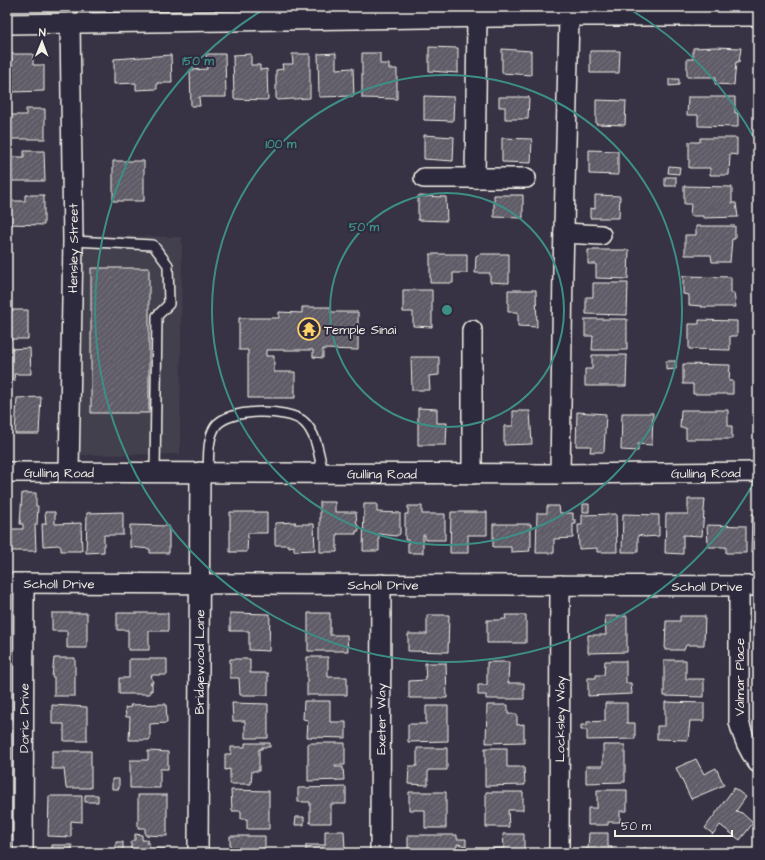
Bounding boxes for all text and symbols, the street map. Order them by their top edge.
north arrow [22,22,62,62]
text: N [39,25,46,40]
text: 150 m [182,53,215,70]
text: 100 m [266,136,297,153]
street label: Hensley Street [64,202,84,293]
text: 50 m [349,219,380,236]
centre of rings [440,303,454,317]
temple icon: Temple Sinai [296,316,322,342]
place label: Temple Sinai [324,321,396,339]
street label: Gulling Road [24,464,94,483]
street label: Gulling Road [671,464,741,484]
street label: Gulling Road [347,465,417,484]
street label: Scholl Drive [23,575,95,593]
street label: Scholl Drive [347,576,419,595]
street label: Scholl Drive [671,578,743,596]
street label: Bridgewood Lane [191,609,210,715]
street label: Valmar Place [731,638,749,716]
street label: Locksley Way [551,676,571,762]
street label: Doric Drive [15,683,34,753]
street label: Exeter Way [372,683,392,755]
scale bar [615,812,732,838]
text: 50 m [621,818,652,835]

